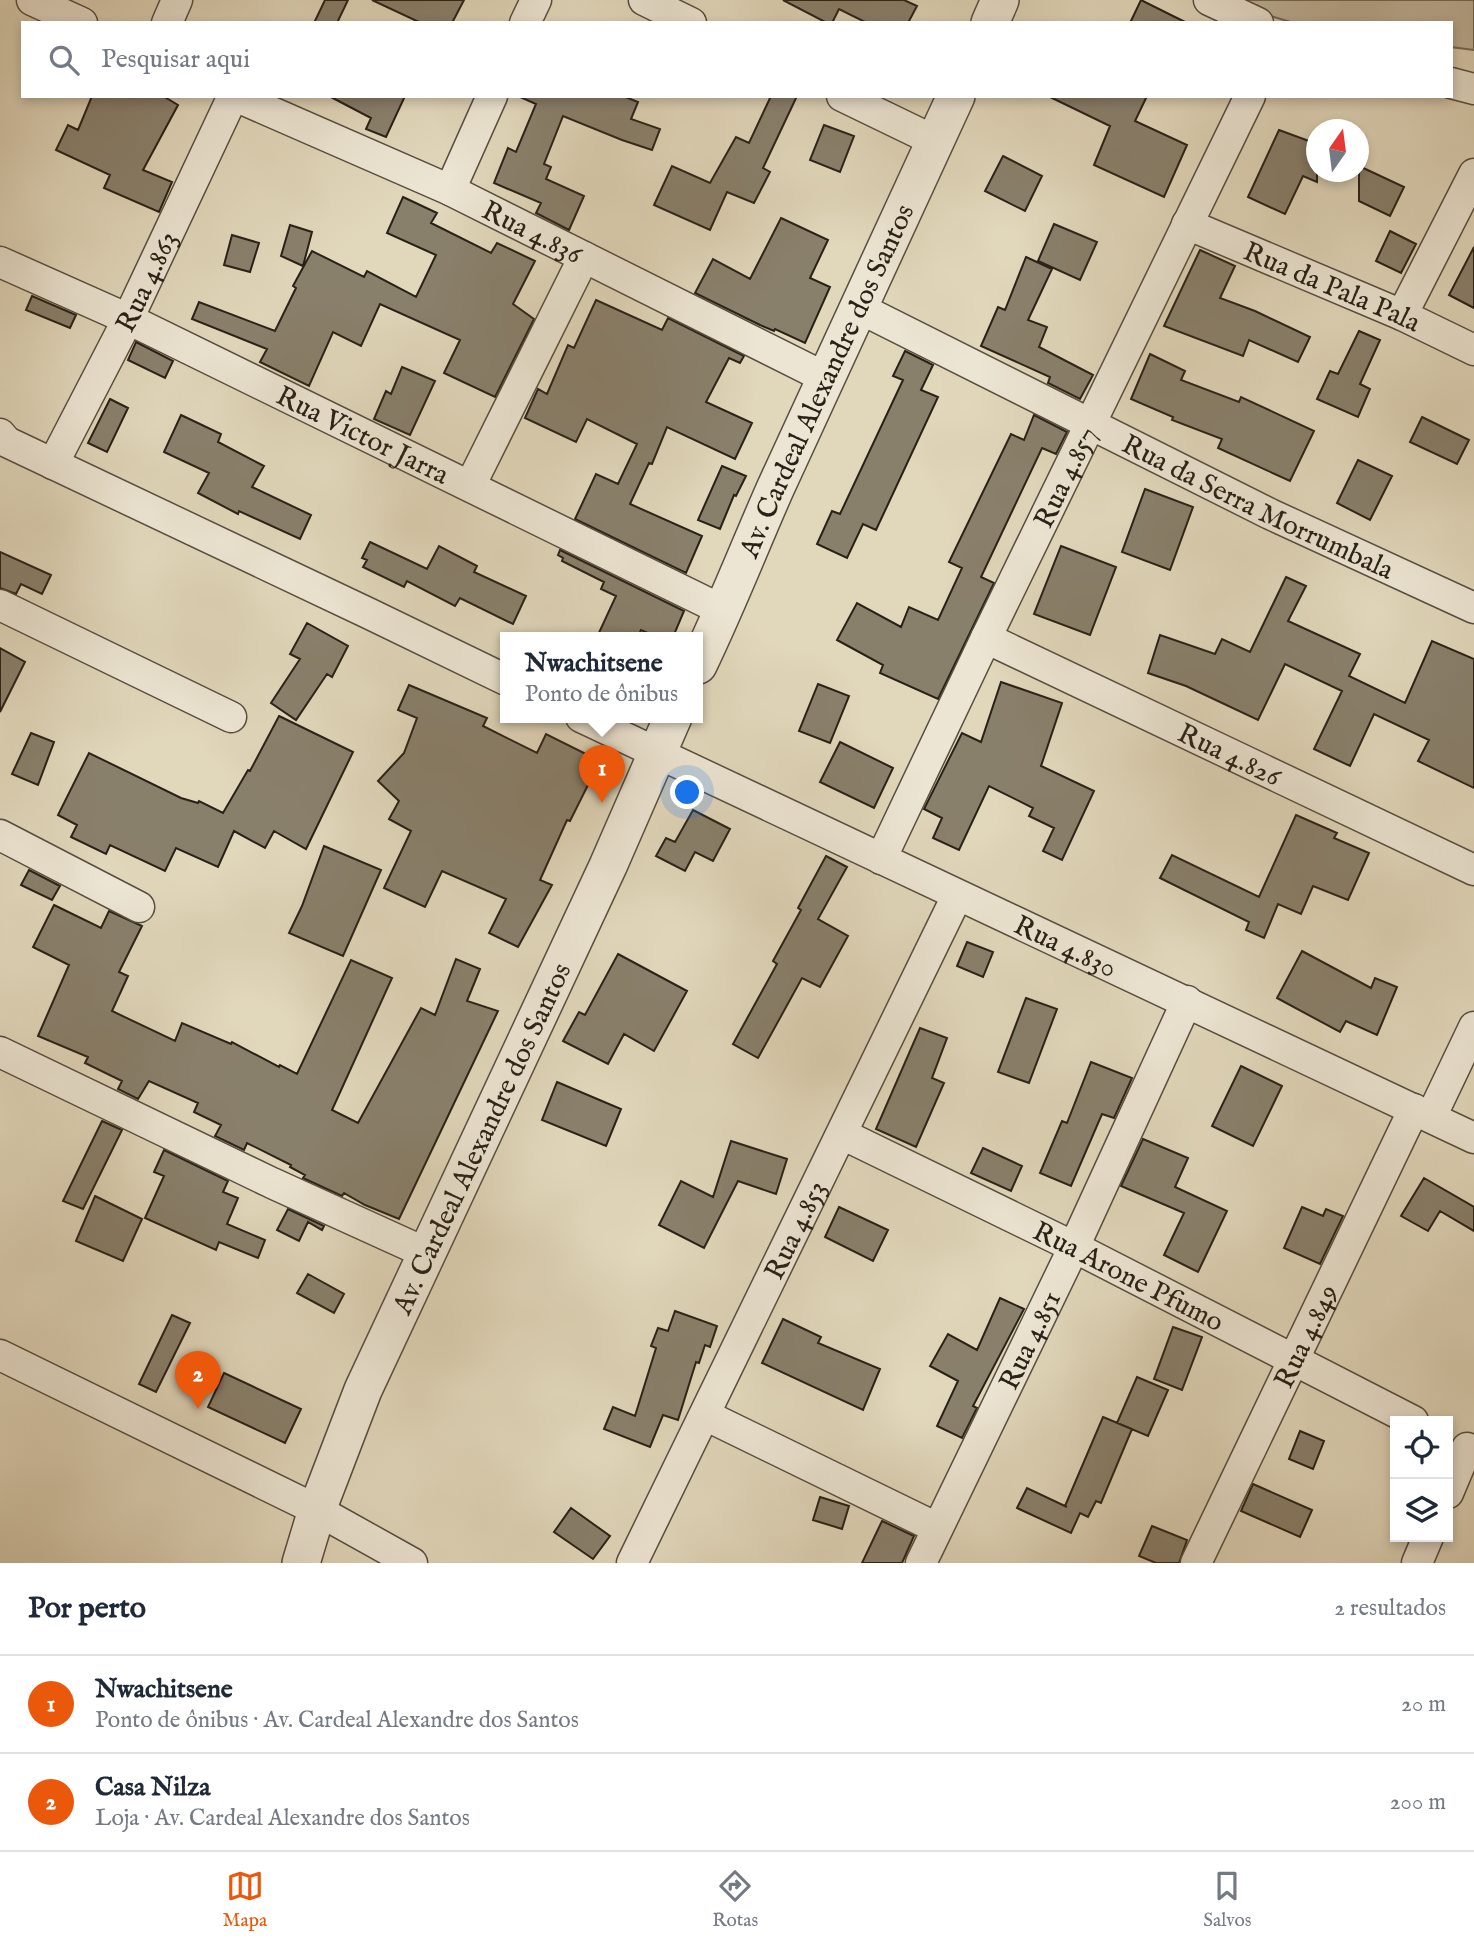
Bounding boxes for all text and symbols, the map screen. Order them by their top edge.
search box [21,21,1453,98]
icon: search [45,41,83,79]
text: Pesquisar aqui [101,43,250,76]
north arrow [1306,119,1369,182]
street label: Rua 4.836 [476,194,588,274]
street label: Av. Cardeal Alexandre dos Santos [732,199,923,564]
street label: Rua 4.863 [109,226,187,339]
street label: Rua da Pala Pala [1238,235,1426,342]
street label: Rua Victor Jarra [270,379,455,494]
street label: Rua 4.857 [1027,421,1106,534]
street label: Rua da Serra Morrumbala [1115,428,1400,589]
popup [500,632,703,723]
text: Nwachitsene [525,647,663,680]
text: Ponto de ônibus [525,680,678,709]
street label: Rua 4.826 [1171,717,1287,796]
pin: 1 [579,745,625,803]
your location [670,775,704,809]
street label: Rua 4.830 [1008,909,1122,987]
street label: Av. Cardeal Alexandre dos Santos [385,958,580,1321]
street label: Rua 4.853 [758,1175,836,1286]
street label: Rua Arone Pfumo [1027,1215,1229,1341]
street label: Rua 4.849 [1267,1279,1347,1395]
street label: Rua 4.851 [993,1286,1070,1396]
pin: 2 [175,1351,221,1409]
map controls [1390,1416,1453,1542]
button: locate [1390,1416,1453,1479]
button: layers [1390,1479,1453,1542]
text: Por perto [28,1590,146,1628]
text: 2 resultados [1334,1594,1446,1623]
text: Nwachitsene [95,1673,233,1706]
text: 1 [47,1690,55,1719]
text: 20 m [1401,1690,1446,1719]
text: Ponto de ônibus · Av. Cardeal Alexandre dos Santos [95,1706,579,1735]
text: Casa Nilza [95,1771,211,1804]
text: 2 [46,1788,56,1817]
text: 200 m [1390,1788,1446,1817]
text: Loja · Av. Cardeal Alexandre dos Santos [95,1804,470,1833]
tab: Mapa [223,1867,267,1933]
tab: Rotas [712,1867,758,1933]
tab: Salvos [1203,1867,1251,1933]

